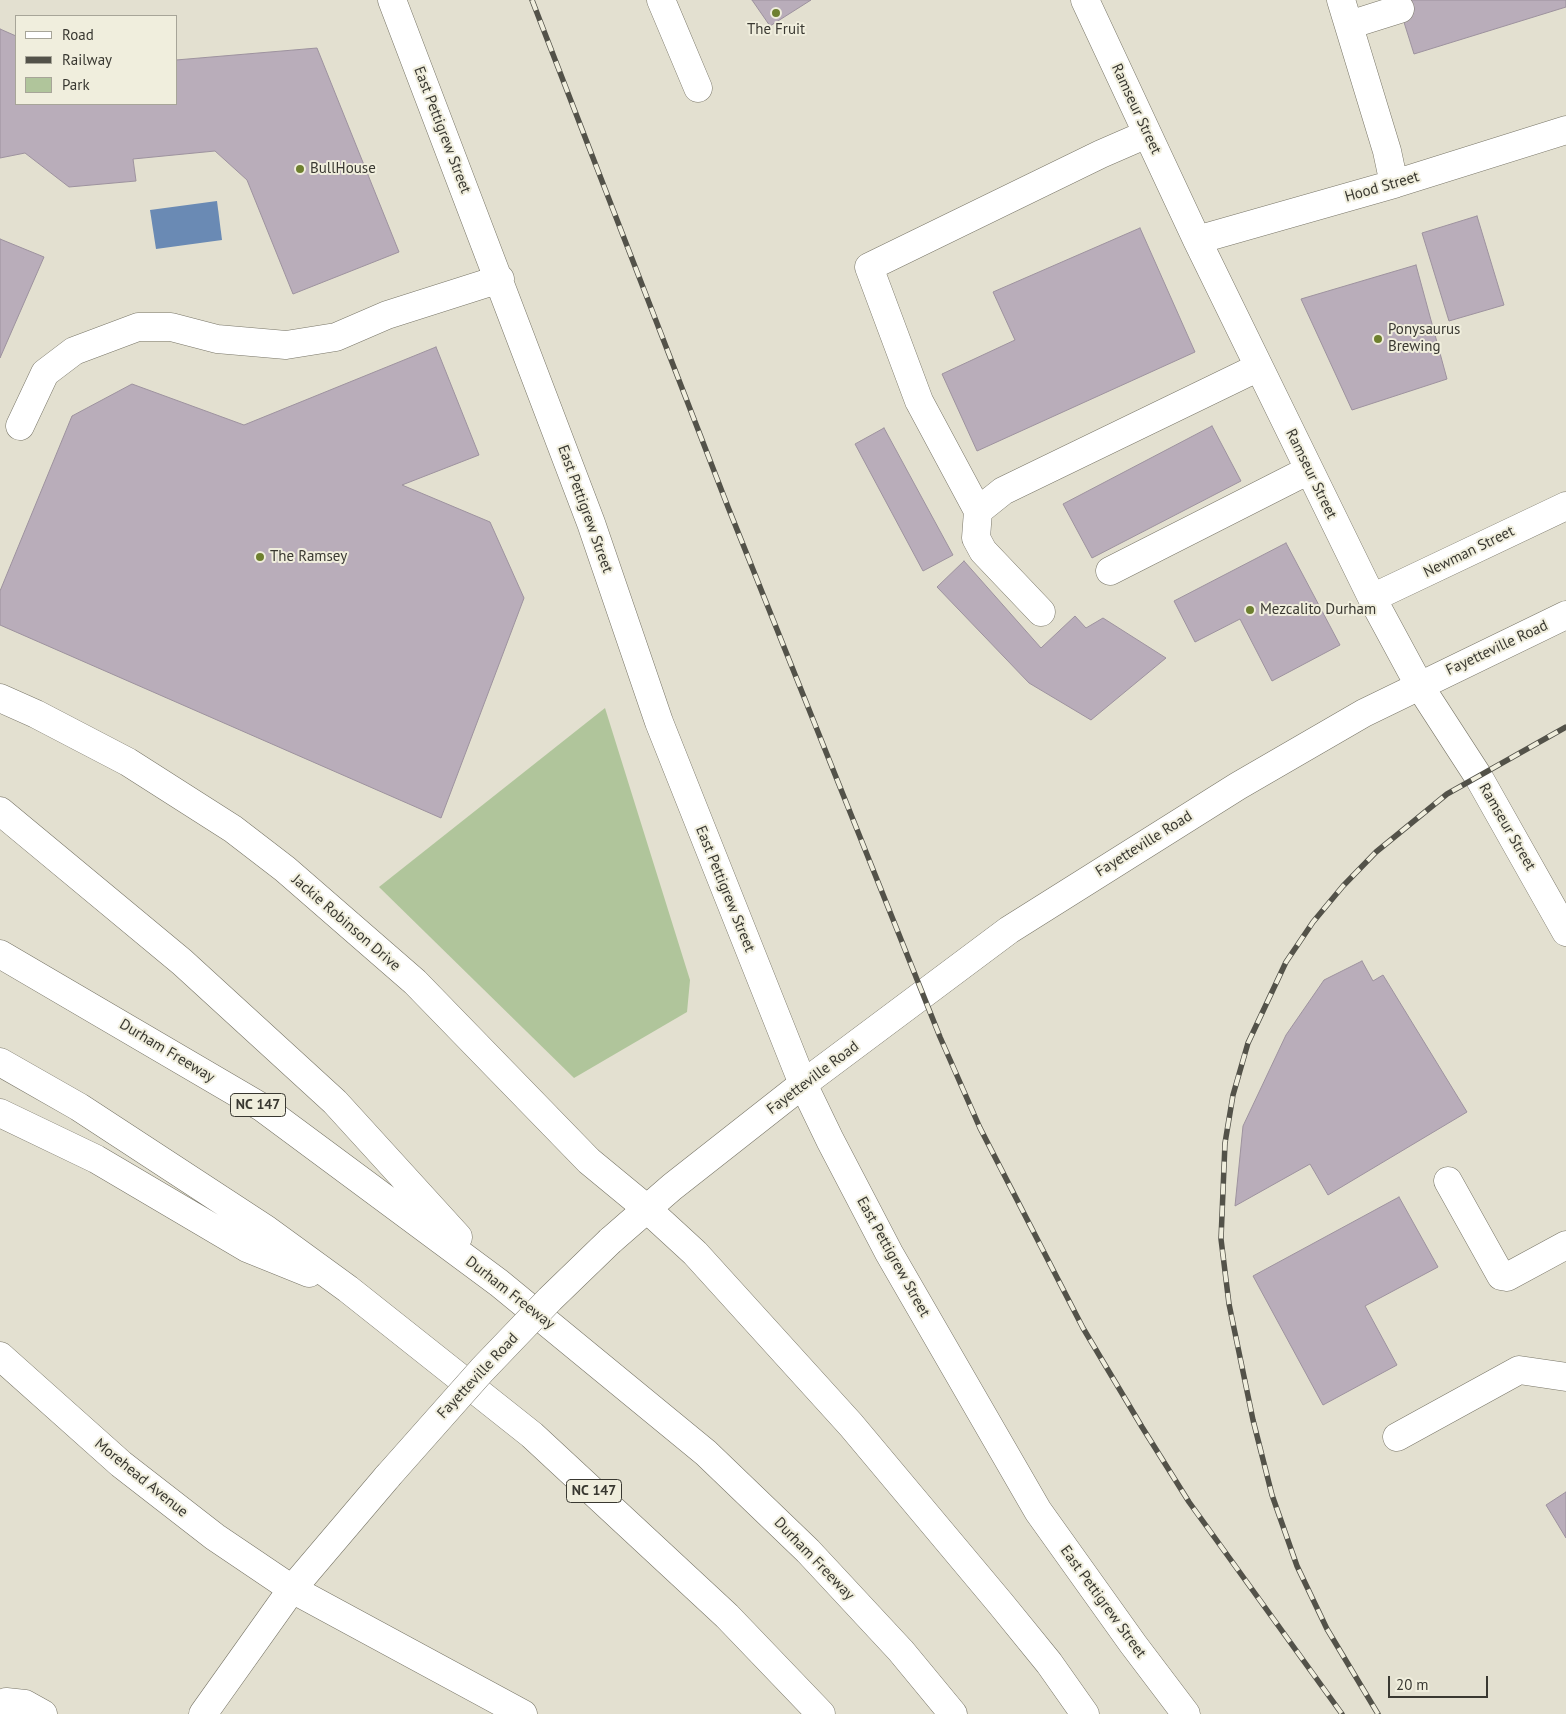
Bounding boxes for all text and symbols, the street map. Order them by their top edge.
marker: The Fruit [770,7,782,19]
legend [15,15,178,105]
place label: The Fruit [747,21,805,39]
text: Road [62,25,94,44]
text: Railway [62,50,112,69]
street label: Ramseur Street [1107,61,1165,157]
street label: East Pettigrew Street [409,64,475,196]
text: Park [62,75,90,94]
place label: BullHouse [310,160,376,178]
marker: BullHouse [294,163,306,175]
street label: Hood Street [1343,168,1421,206]
place label: Ponysaurus Brewing [1388,321,1460,356]
marker: Ponysaurus Brewing [1372,333,1384,345]
street label: Ramseur Street [1281,426,1341,522]
street label: East Pettigrew Street [554,443,616,575]
street label: Newman Street [1421,522,1517,582]
place label: The Ramsey [270,548,347,566]
marker: The Ramsey [254,551,266,563]
place label: Mezcalito Durham [1260,601,1376,619]
marker: Mezcalito Durham [1244,604,1256,616]
street label: Fayetteville Road [1443,617,1551,679]
street label: Ramseur Street [1475,780,1539,874]
street label: Fayetteville Road [1092,807,1196,881]
street label: East Pettigrew Street [691,823,759,955]
street label: Jackie Robinson Drive [288,871,404,975]
street label: Durham Freeway [116,1015,218,1087]
street label: Fayetteville Road [764,1038,862,1118]
road number: NC 147 [230,1094,286,1116]
street label: East Pettigrew Street [853,1194,933,1320]
street label: Durham Freeway [462,1253,558,1333]
street label: Fayetteville Road [434,1330,522,1422]
street label: Morehead Avenue [91,1435,191,1521]
road number: NC 147 [566,1480,622,1502]
street label: Durham Freeway [770,1514,858,1604]
street label: East Pettigrew Street [1056,1542,1150,1662]
scale bar [1391,1666,1491,1698]
text: 20 m [1396,1675,1429,1694]

